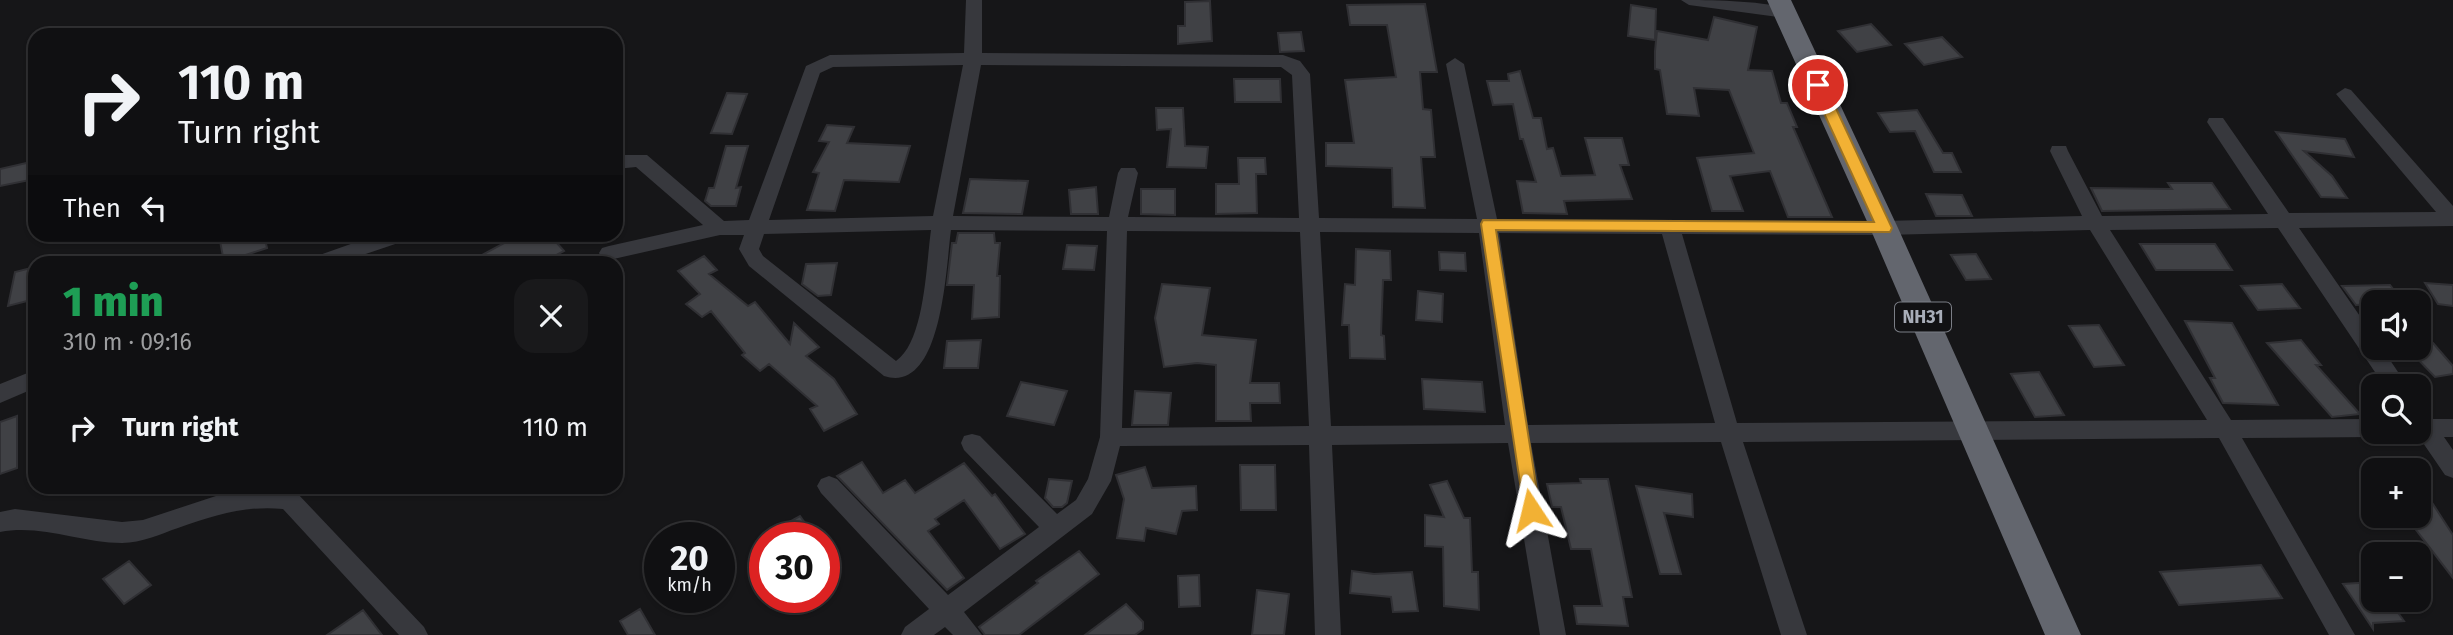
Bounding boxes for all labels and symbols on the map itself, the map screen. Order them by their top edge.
pin [1788,55,1848,115]
road number: NH31 [1895,302,1951,332]
position arrow [1494,473,1568,547]
speed limit sign: 30 [749,522,840,613]

